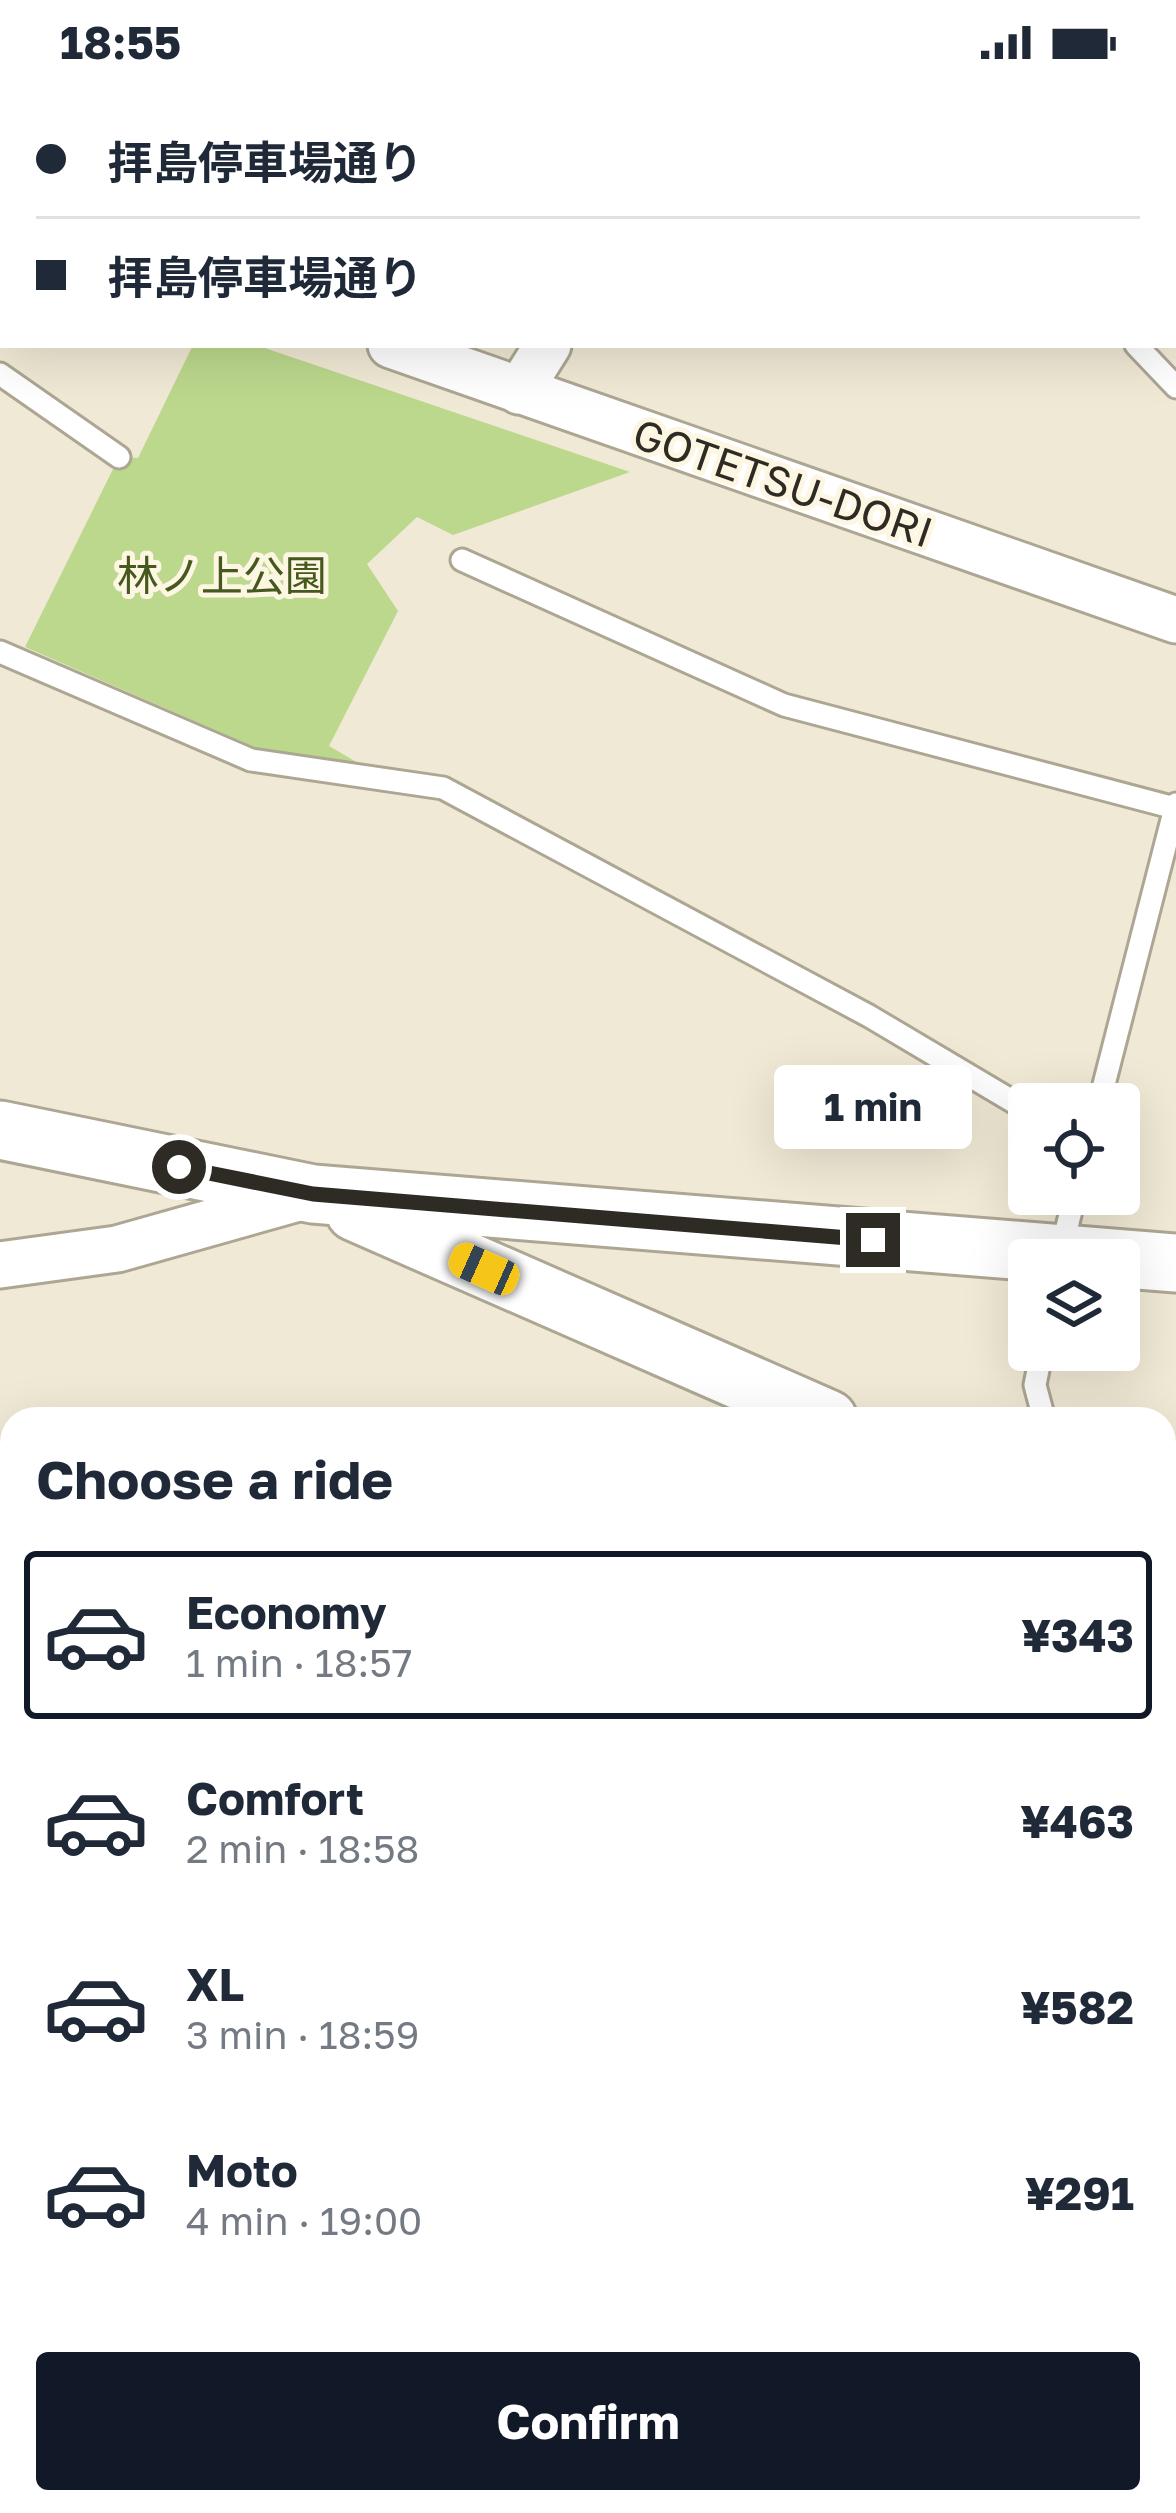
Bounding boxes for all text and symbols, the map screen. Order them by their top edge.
text: 18:55 [60,15,181,69]
text: 拝島停車場通り [108,135,423,189]
text: 拝島停車場通り [108,250,423,304]
street label: GOTETSU-DORI [627,407,940,557]
park label: 林ノ上公園 [117,550,327,600]
callout: 1 min [774,1066,972,1150]
text: 1 min [824,1083,922,1130]
map controls [1008,1083,1140,1371]
button: locate [1008,1083,1140,1215]
route start [152,1140,206,1194]
route end [846,1213,900,1267]
car [444,1238,524,1300]
button: layers [1008,1239,1140,1371]
text: Choose a ride [36,1446,393,1511]
icon: car [42,1581,150,1689]
text: Economy [186,1585,387,1639]
text: ¥343 [1021,1608,1134,1662]
text: 1 min · 18:57 [186,1639,413,1686]
icon: car [42,1767,150,1875]
text: Comfort [186,1771,364,1825]
text: ¥463 [1020,1794,1134,1848]
text: 2 min · 18:58 [186,1825,419,1872]
icon: car [42,1953,150,2061]
text: XL [186,1957,244,2011]
text: ¥582 [1021,1980,1134,2034]
text: 3 min · 18:59 [186,2011,419,2058]
icon: car [42,2139,150,2247]
text: Moto [186,2143,298,2197]
text: ¥291 [1025,2166,1134,2220]
text: 4 min · 19:00 [186,2197,422,2244]
button: Confirm [36,2352,1140,2490]

